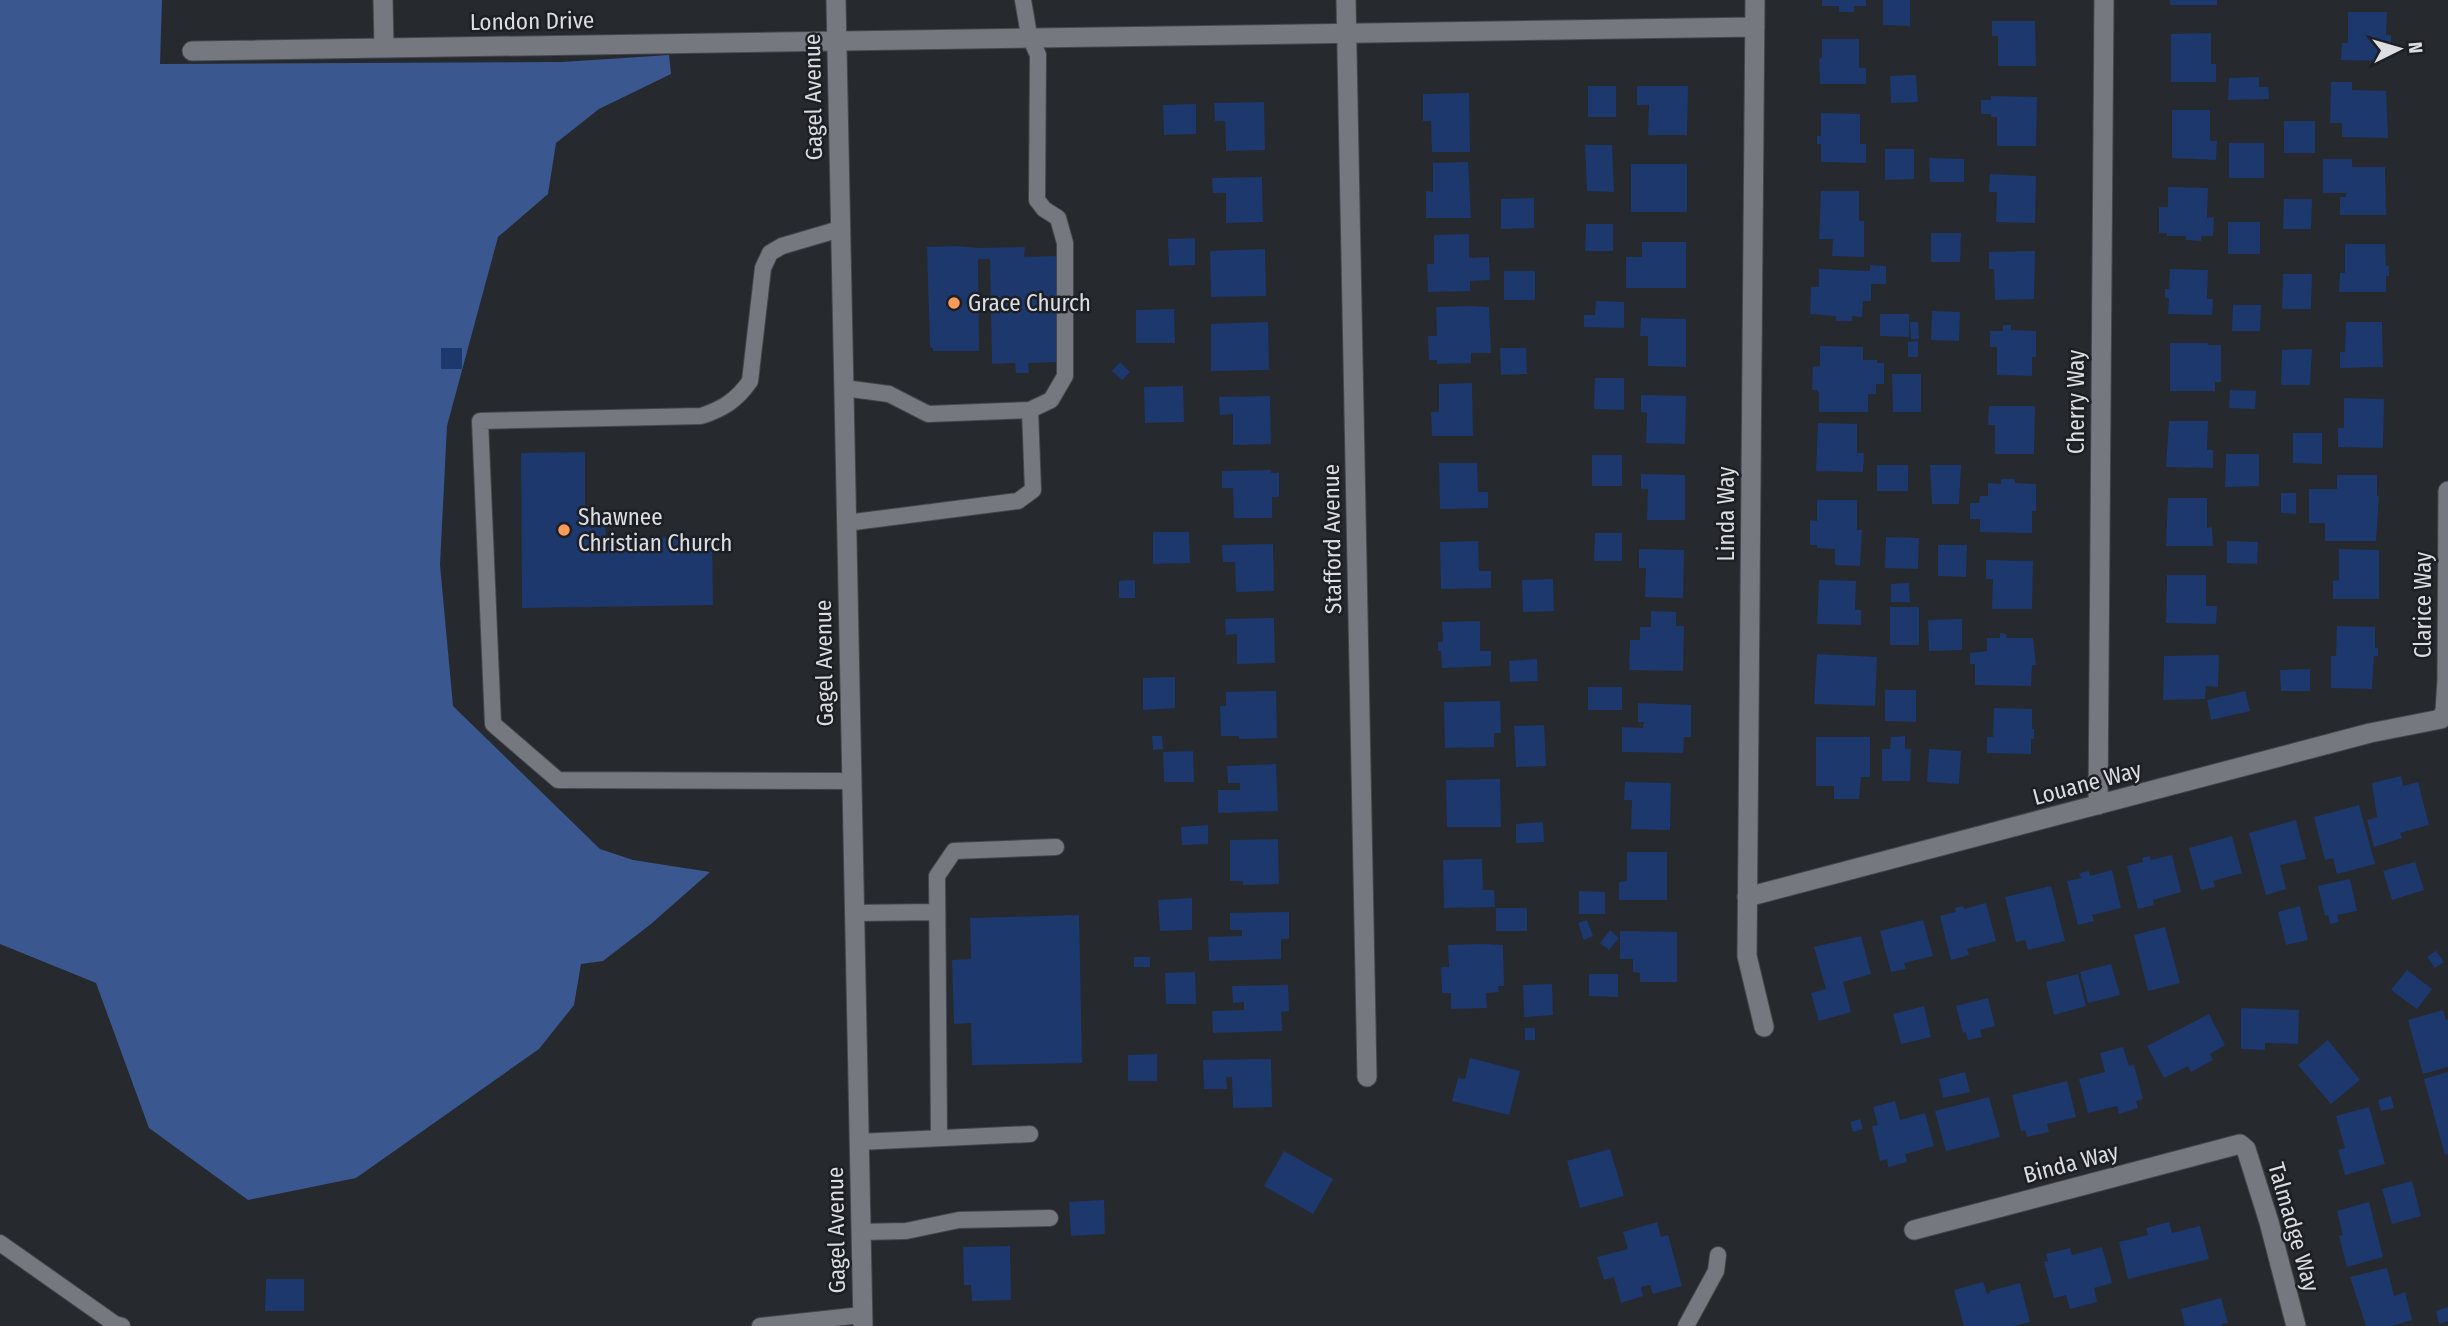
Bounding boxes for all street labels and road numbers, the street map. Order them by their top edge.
street label: London Drive [469,6,595,36]
street label: Gagel Avenue [798,33,828,161]
street label: Cherry Way [2062,349,2090,454]
street label: Stafford Avenue [1317,464,1347,614]
street label: Linda Way [1712,466,1740,561]
street label: Clarice Way [2409,551,2437,658]
street label: Gagel Avenue [809,599,839,727]
street label: Louane Way [2029,755,2145,811]
street label: Binda Way [2020,1137,2122,1189]
street label: Talmadge Way [2262,1159,2326,1295]
street label: Gagel Avenue [821,1166,851,1294]

